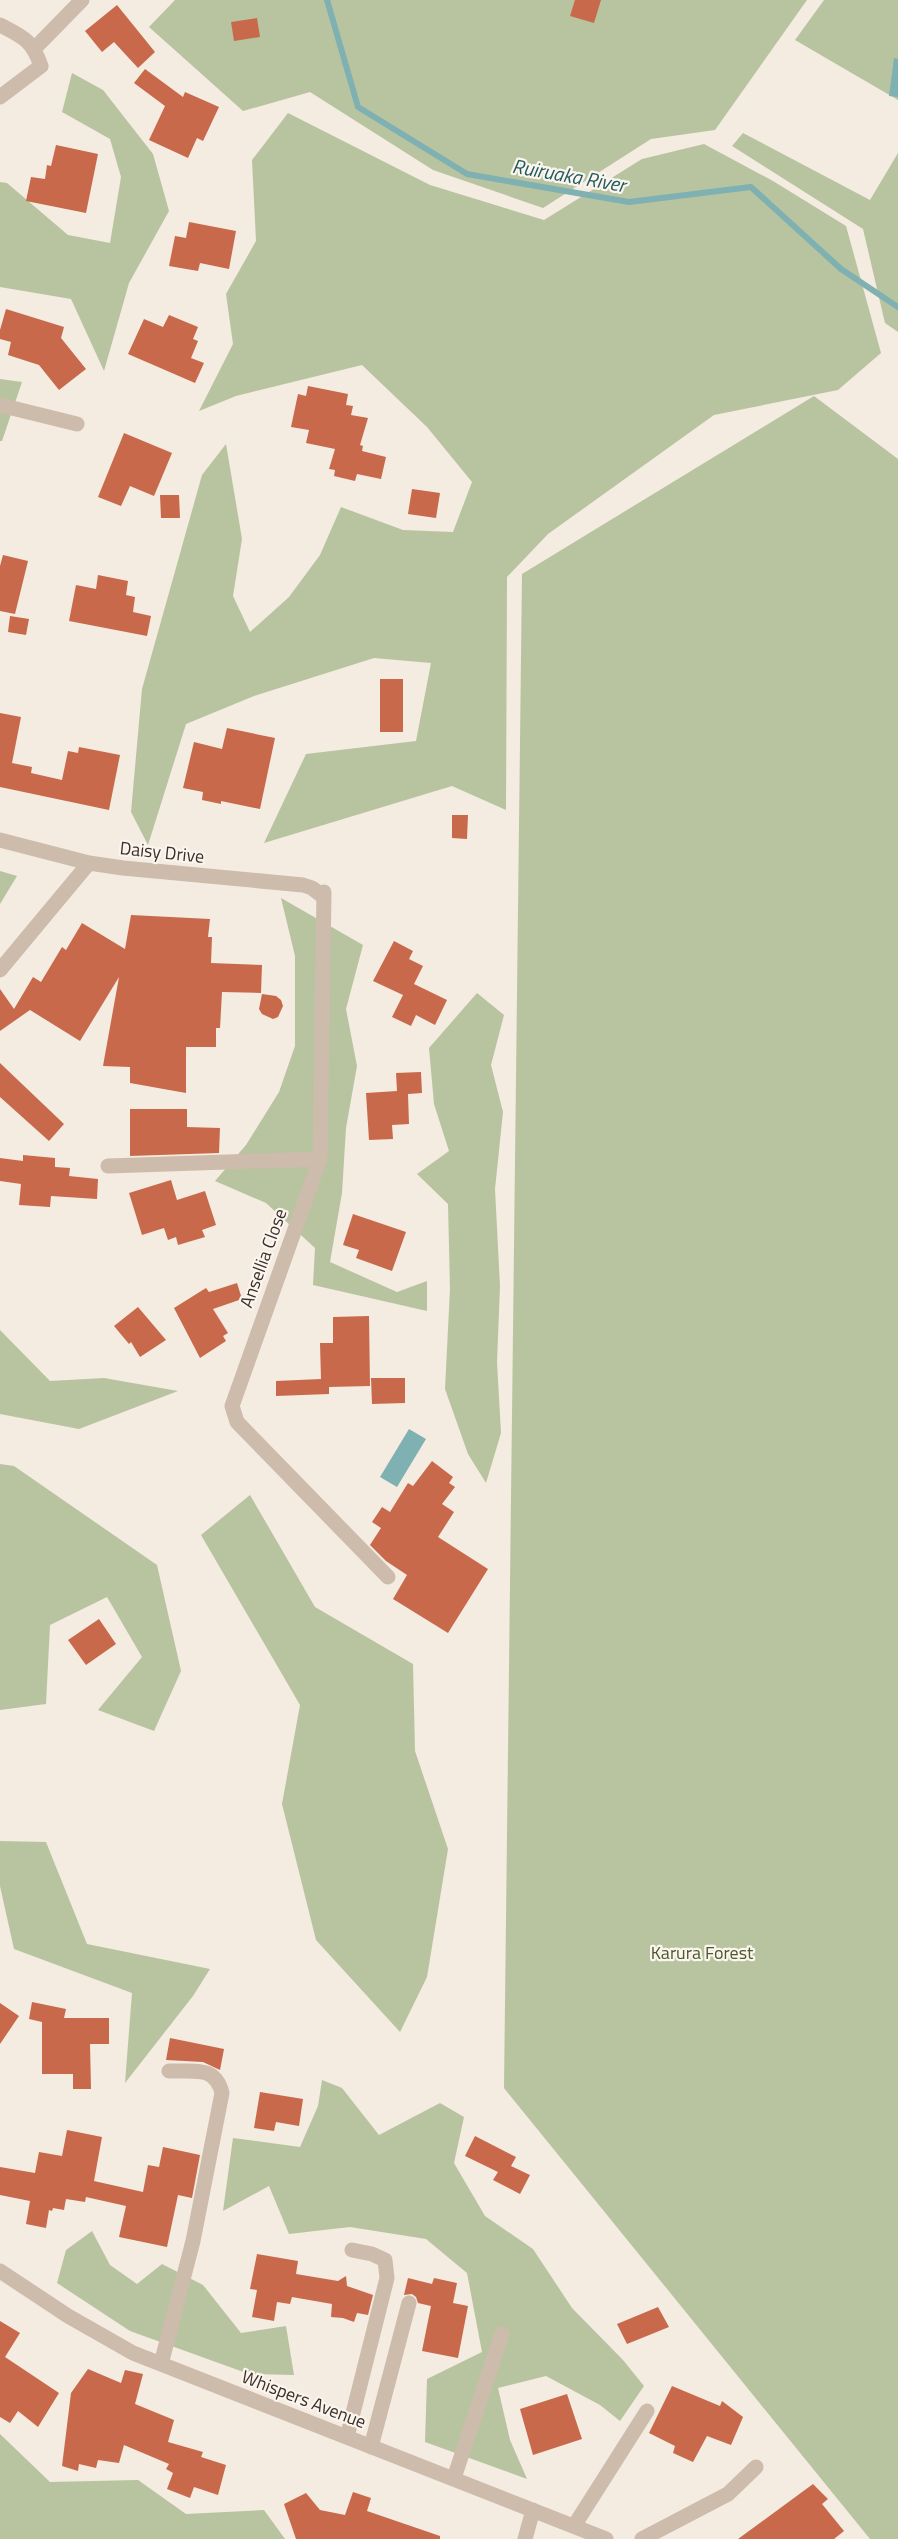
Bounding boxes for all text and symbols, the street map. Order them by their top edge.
water label: Ruiruaka River [510,150,631,201]
street label: Daisy Drive [118,834,206,870]
street label: Ansellia Close [233,1205,293,1311]
park label: Karura Forest [651,1939,754,1966]
street label: Whispers Avenue [238,2363,370,2435]

